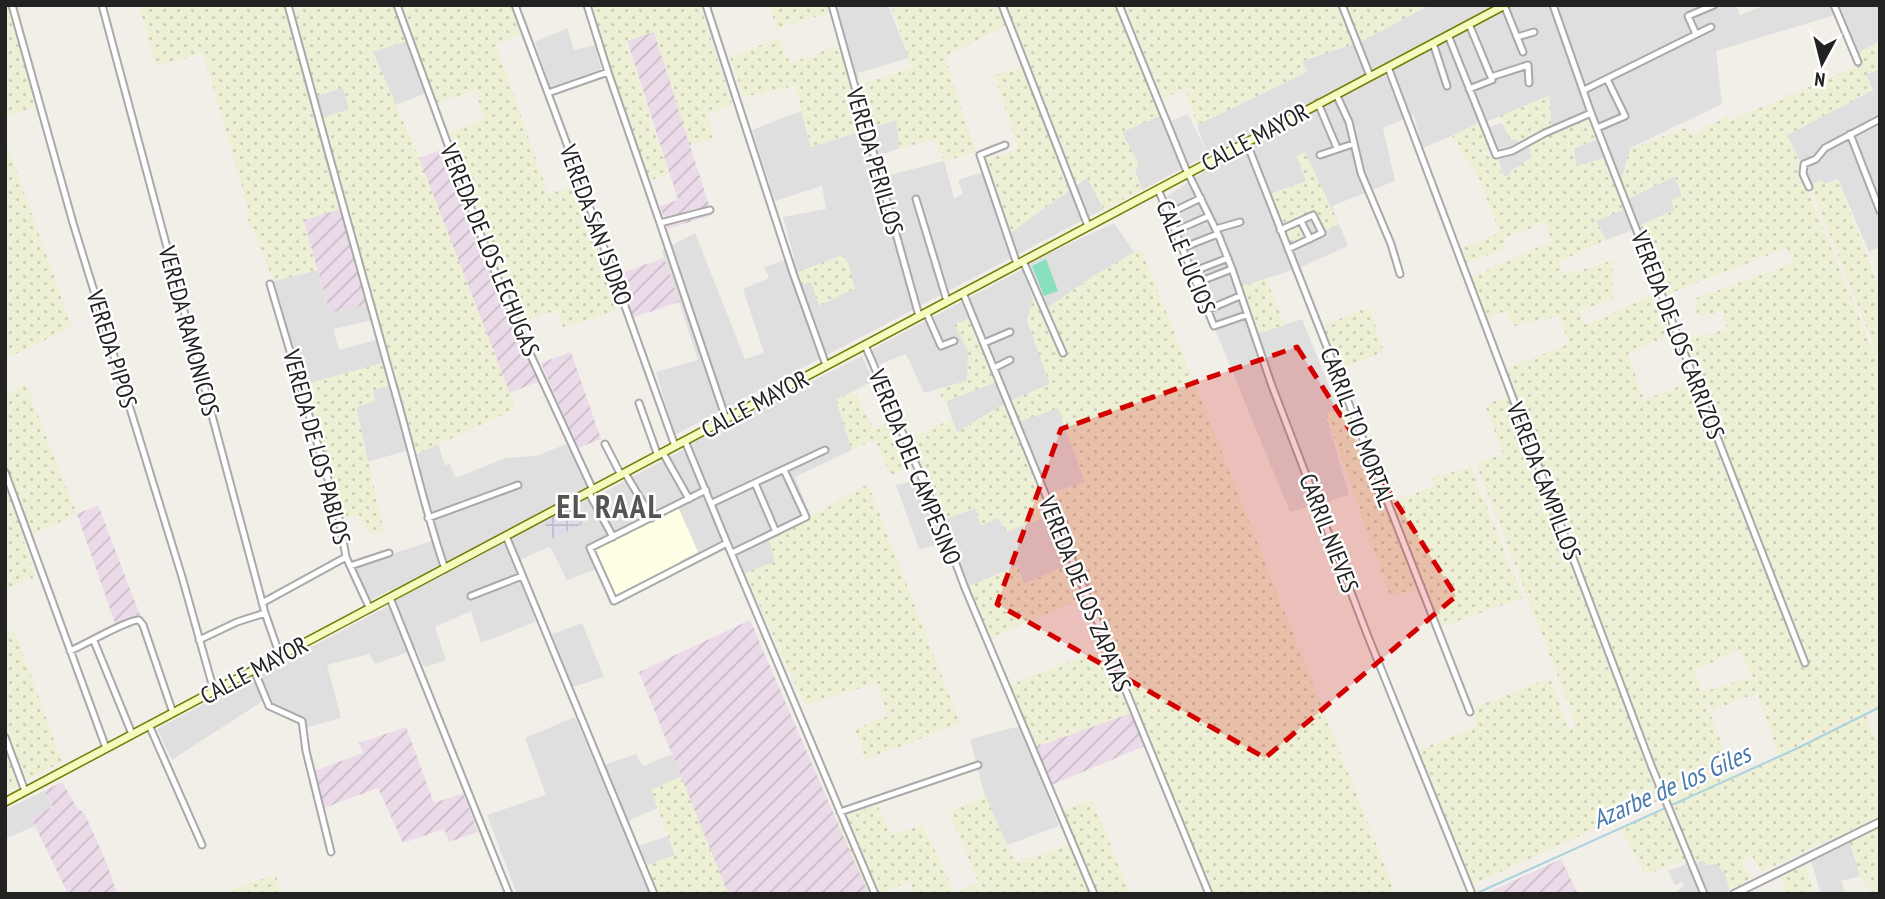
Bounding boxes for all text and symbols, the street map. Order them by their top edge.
north arrow [1787,28,1857,98]
text: N [1813,67,1826,92]
street label: VEREDA PERILLOS [839,83,911,238]
street label: CALLE MAYOR [1196,96,1314,178]
street label: VEREDA DE LOS LECHUGAS [433,138,547,361]
street label: VEREDA SAN ISIDRO [552,140,639,310]
street label: CALLE LUCIOS [1149,196,1223,318]
street label: VEREDA DE LOS CARRIZOS [1624,226,1732,443]
street label: VEREDA RAMONICOS [151,242,227,419]
street label: VEREDA PIPOS [79,285,145,412]
street label: CARRIL TIO MORTAL [1313,343,1403,511]
street label: VEREDA DE LOS PABLOS [276,345,358,548]
street label: CALLE MAYOR [696,363,814,445]
street label: VEREDA DEL CAMPESINO [861,364,968,569]
street label: VEREDA CAMPILLOS [1499,397,1588,564]
street label: CARRIL NIEVES [1292,469,1366,597]
district label: EL RAAL [557,485,663,527]
street label: VEREDA DE LOS ZAPATAS [1031,491,1138,696]
street label: CALLE MAYOR [195,629,313,711]
water label: Azarbe de los Giles [1587,736,1757,836]

